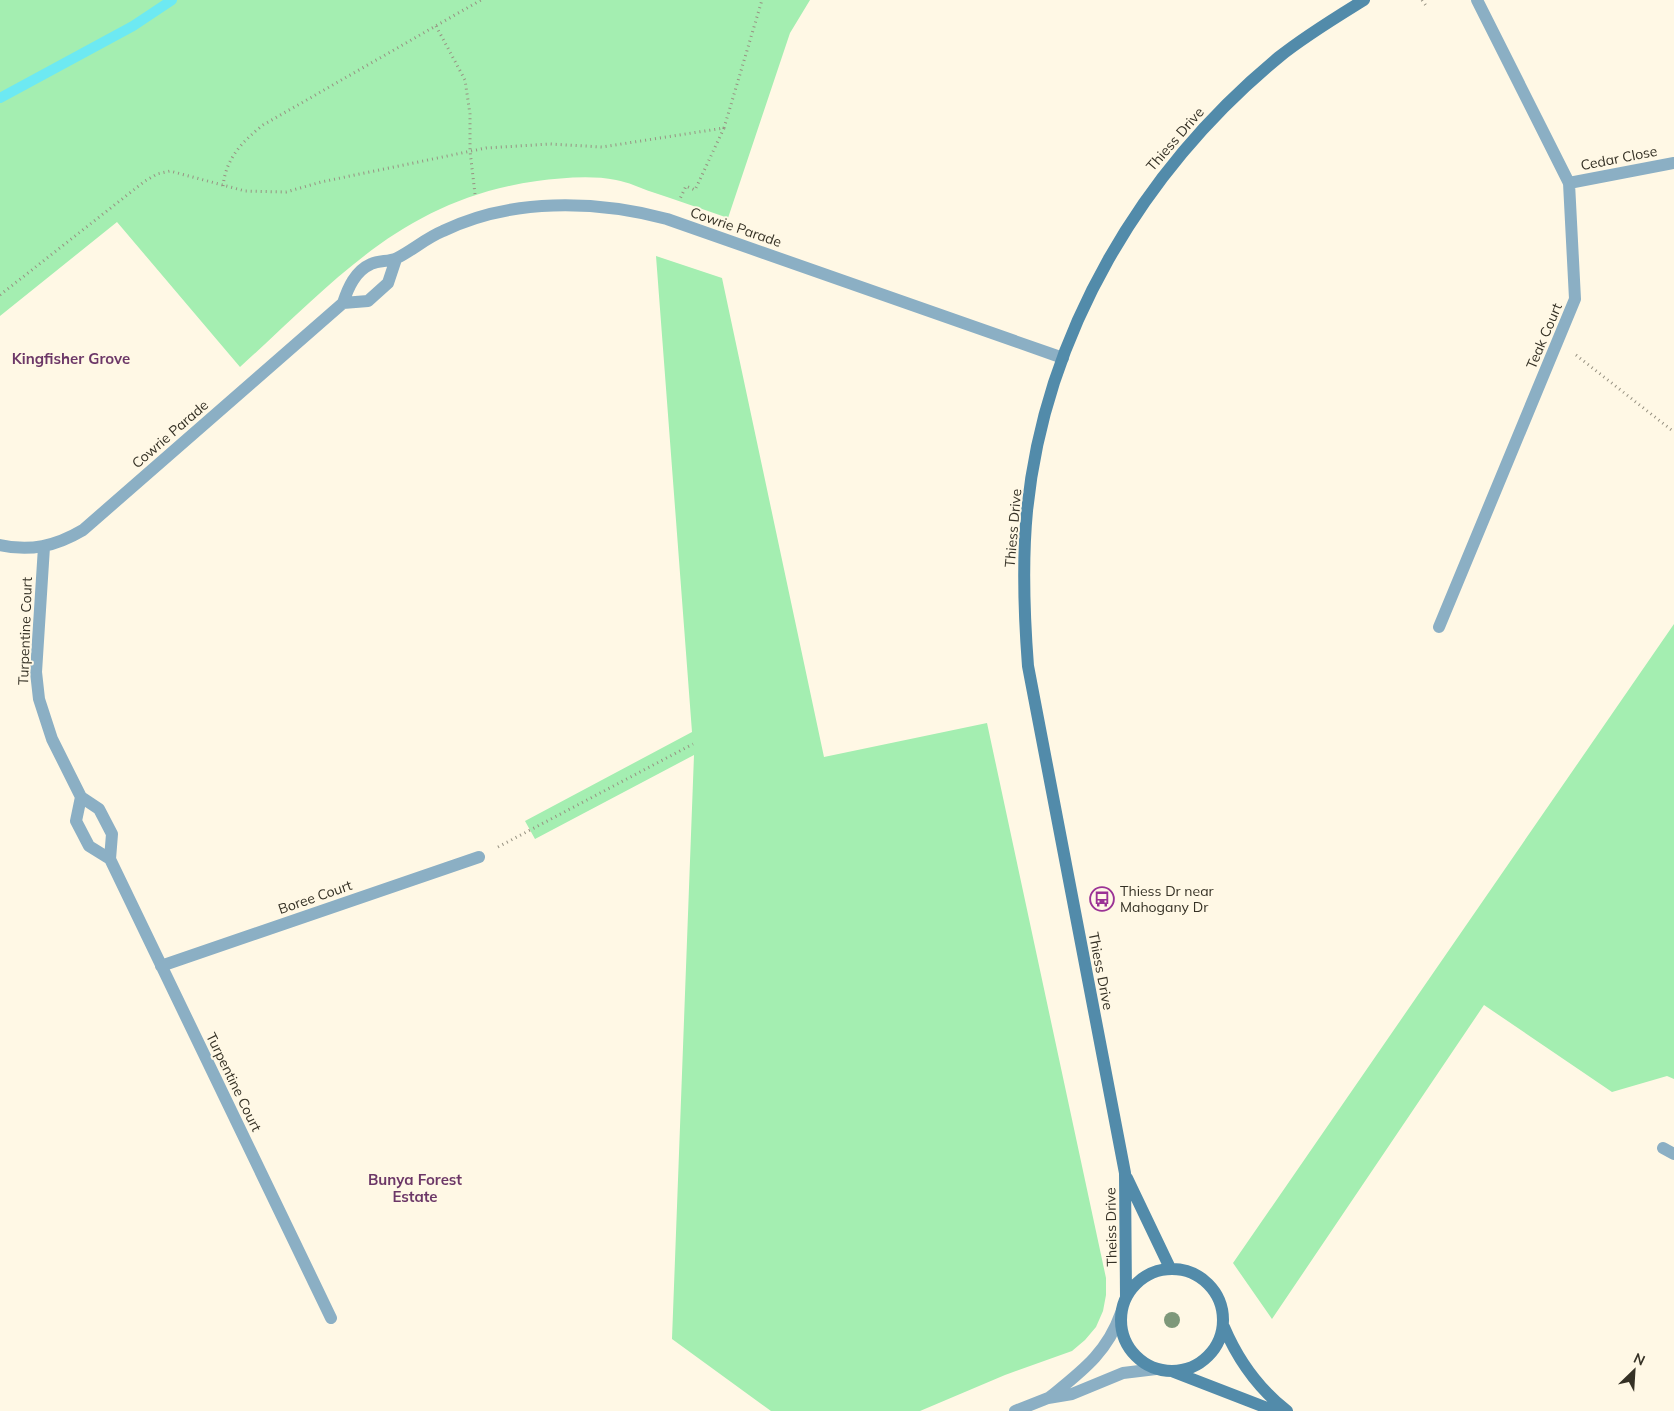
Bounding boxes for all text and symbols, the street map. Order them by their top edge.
street label: Thiess Drive [1142,103,1208,175]
street label: Cedar Close [1579,142,1659,174]
street label: Cowrie Parade [688,203,784,251]
street label: Teak Court [1522,300,1566,372]
district label: Kingfisher Grove [12,349,130,368]
street label: Cowrie Parade [128,396,212,472]
street label: Thiess Drive [1001,488,1025,568]
street label: Turpentine Court [14,577,36,685]
street label: Boree Court [276,876,354,918]
place label: Thiess Dr near Mahogany Dr [1120,882,1215,916]
bus stop icon: Thiess Dr near Mahogany Dr [1089,886,1115,912]
street label: Thiess Drive [1085,931,1117,1011]
street label: Turpentine Court [202,1029,266,1135]
district label: Bunya Forest Estate [368,1170,462,1206]
street label: Theiss Drive [1101,1187,1121,1267]
north arrow [1609,1346,1659,1396]
text: N [1631,1349,1648,1370]

